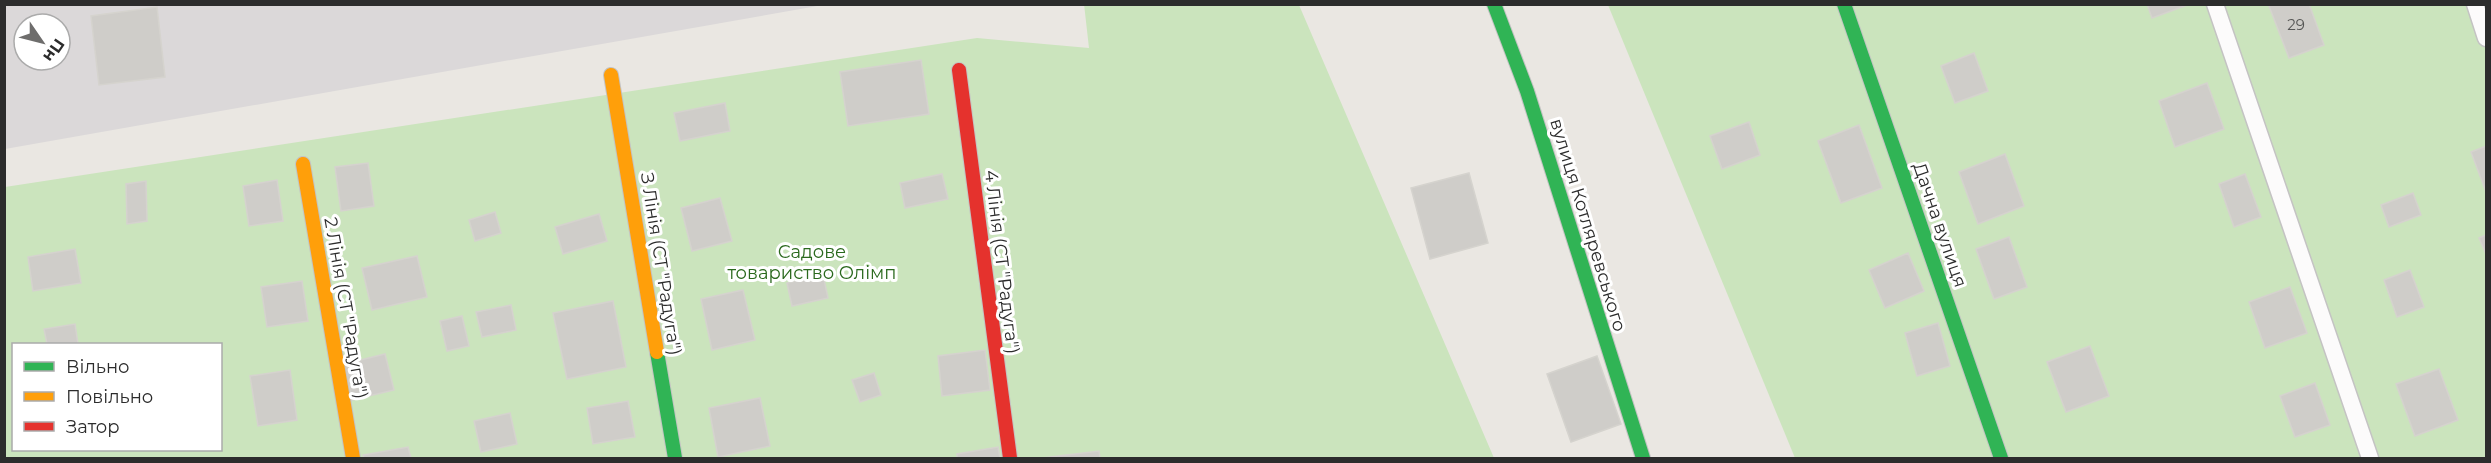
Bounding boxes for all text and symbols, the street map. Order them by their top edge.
north arrow [12,12,72,72]
house number: 29 [2287,15,2305,34]
text: Пн [39,35,69,66]
street label: вулиця Котляревського [1545,116,1631,334]
street label: Дачна вулиця [1908,160,1972,290]
street label: 4 Лінія (СТ "Радуга") [980,169,1024,355]
street label: З Лінія (СТ "Радуга") [636,171,686,357]
street label: 2 Лінія (СТ "Радуга") [319,216,373,400]
park label: Садове товариство Олімп [728,241,896,284]
legend [12,343,222,451]
text: Вільно [66,356,130,378]
text: Повільно [66,386,153,408]
text: Затор [66,416,120,438]

